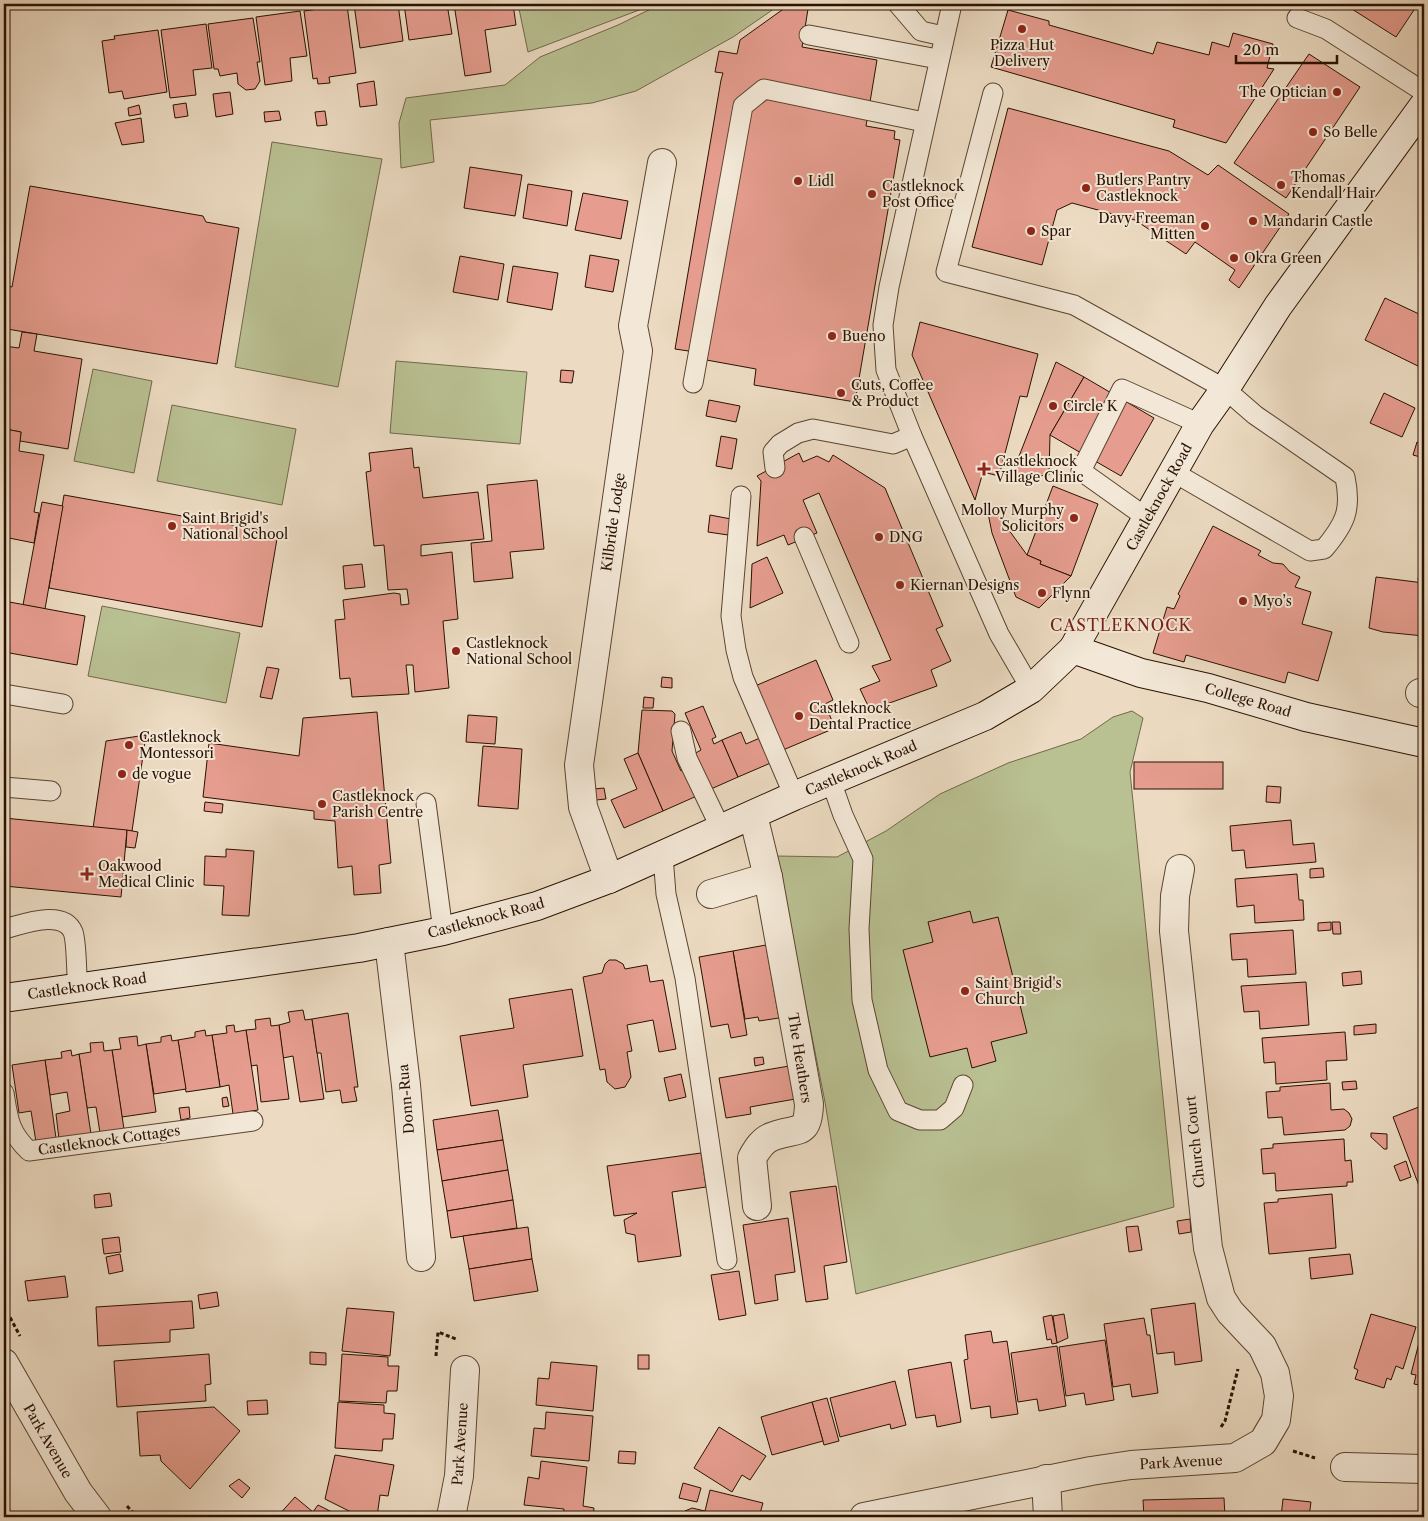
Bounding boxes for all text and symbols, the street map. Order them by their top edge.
marker: Pizza Hut Delivery [1016,23,1028,35]
scale bar [1236,32,1337,64]
place label: Pizza Hut Delivery [990,36,1054,70]
text: 20 m [1243,40,1279,59]
place label: The Optician [1239,83,1327,101]
marker: The Optician [1331,86,1343,98]
place label: So Belle [1323,123,1378,141]
marker: So Belle [1307,126,1319,138]
place label: Thomas Kendall Hair [1291,168,1376,202]
place label: Butlers Pantry Castleknock [1096,171,1191,205]
place label: Lidl [808,172,834,190]
marker: Lidl [792,175,804,187]
place label: Castleknock Post Office [882,177,965,211]
marker: Thomas Kendall Hair [1275,179,1287,191]
marker: Butlers Pantry Castleknock [1080,182,1092,194]
marker: Castleknock Post Office [866,188,878,200]
place label: Davy Freeman Mitten [1098,209,1195,243]
place label: Mandarin Castle [1263,212,1373,230]
marker: Mandarin Castle [1247,215,1259,227]
marker: Davy Freeman Mitten [1199,220,1211,232]
place label: Spar [1041,222,1071,240]
marker: Spar [1025,225,1037,237]
place label: Okra Green [1244,249,1322,267]
marker: Okra Green [1228,252,1240,264]
place label: Bueno [842,327,886,345]
marker: Bueno [826,330,838,342]
place label: Cuts, Coffee & Product [851,376,933,410]
marker: Cuts, Coffee & Product [835,387,847,399]
place label: Circle K [1063,397,1119,415]
marker: Circle K [1047,400,1059,412]
street label: Castleknock Road [1122,440,1196,554]
place label: Castleknock Village Clinic [994,452,1084,486]
marker: Castleknock Village Clinic [977,462,991,476]
street label: Kilbride Lodge [597,471,629,573]
place label: Molloy Murphy Solicitors [961,501,1064,535]
place label: Saint Brigid's National School [182,509,288,543]
marker: Molloy Murphy Solicitors [1068,512,1080,524]
marker: Saint Brigid's National School [166,520,178,532]
place label: DNG [889,528,923,546]
marker: DNG [873,531,885,543]
place label: Kiernan Designs [910,576,1019,594]
marker: Kiernan Designs [894,579,906,591]
place label: Flynn [1052,584,1091,602]
marker: Flynn [1036,587,1048,599]
place label: Myo’s [1253,592,1292,610]
marker: Myo’s [1237,595,1249,607]
district label: CASTLEKNOCK [1050,615,1192,635]
place label: Castleknock National School [466,634,572,668]
marker: Castleknock National School [450,645,462,657]
street label: College Road [1203,679,1294,721]
place label: Castleknock Dental Practice [809,699,912,733]
marker: Castleknock Dental Practice [793,710,805,722]
place label: Castleknock Montessori [139,728,222,762]
street label: Castleknock Road [802,736,920,800]
marker: Castleknock Montessori [123,739,135,751]
place label: de vogue [132,765,191,783]
marker: de vogue [116,768,128,780]
place label: Castleknock Parish Centre [332,787,423,821]
marker: Castleknock Parish Centre [316,798,328,810]
place label: Oakwood Medical Clinic [98,857,195,891]
marker: Oakwood Medical Clinic [80,867,94,881]
street label: Castleknock Road [426,894,547,942]
street label: Castleknock Road [26,969,148,1003]
place label: Saint Brigid's Church [975,974,1061,1008]
marker: Saint Brigid's Church [959,985,971,997]
street label: The Heathers [784,1012,816,1104]
street label: Donn-Rua [394,1063,418,1135]
street label: Church Court [1181,1095,1209,1189]
street label: Castleknock Cottages [37,1121,181,1159]
street label: Park Avenue [19,1401,77,1482]
street label: Park Avenue [448,1402,472,1486]
street label: Park Avenue [1139,1451,1223,1473]

